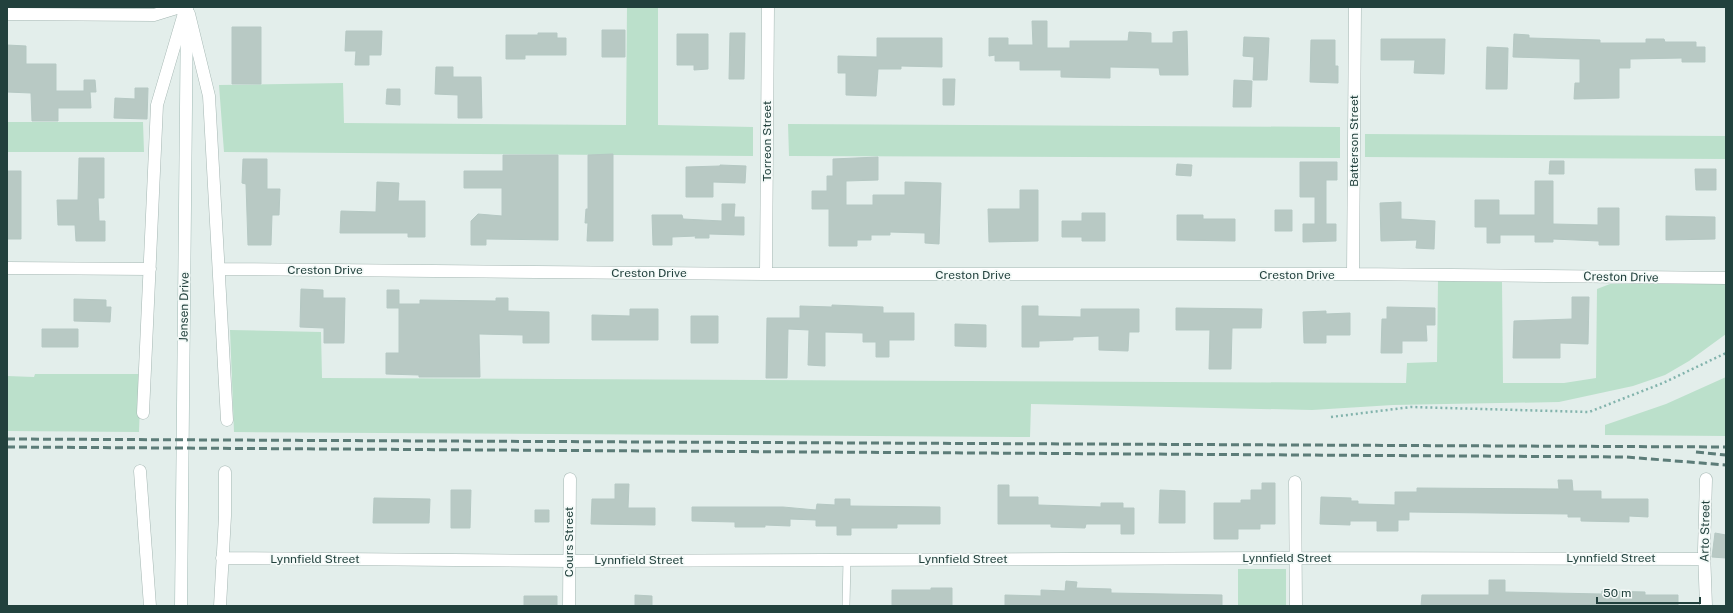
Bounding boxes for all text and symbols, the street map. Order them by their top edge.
street label: Batterson Street [1347,95,1361,187]
street label: Torreon Street [760,100,774,181]
street label: Creston Drive [287,263,363,277]
street label: Creston Drive [611,266,687,280]
street label: Creston Drive [935,268,1011,282]
street label: Creston Drive [1259,268,1335,282]
street label: Creston Drive [1583,269,1659,285]
street label: Jensen Drive [176,272,192,342]
street label: Arto Street [1697,499,1713,562]
street label: Cours Street [562,506,576,577]
street label: Lynnfield Street [1242,551,1332,565]
street label: Lynnfield Street [1566,551,1656,565]
street label: Lynnfield Street [270,552,360,566]
street label: Lynnfield Street [918,552,1008,566]
street label: Lynnfield Street [594,553,684,567]
scale bar [1597,579,1700,605]
text: 50 m [1603,586,1631,600]

